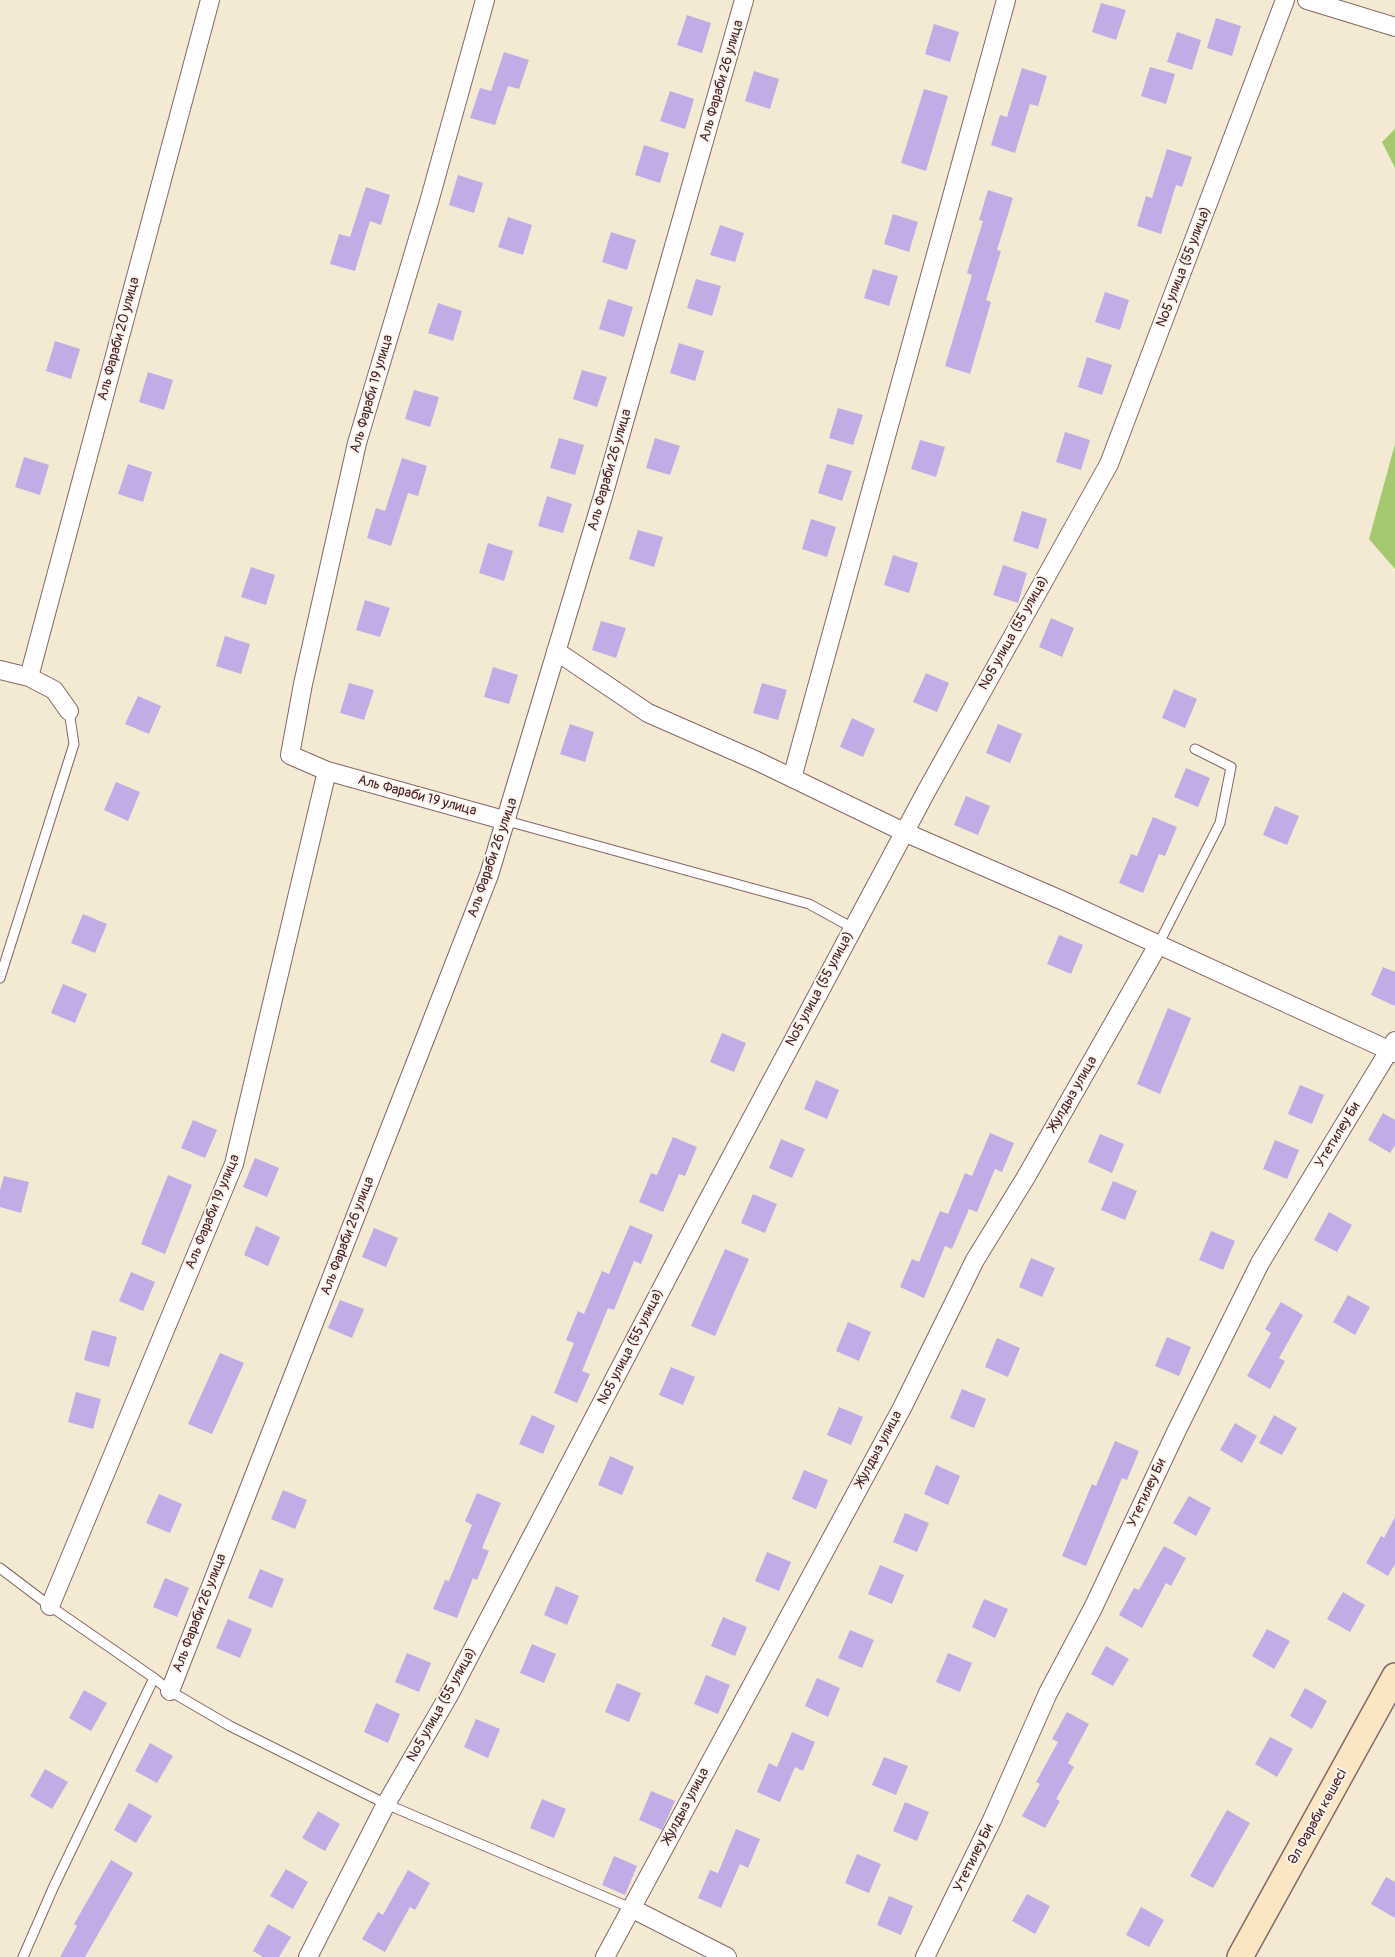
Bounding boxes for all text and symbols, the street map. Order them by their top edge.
street label: Аль Фараби 26 улица [697,18,747,144]
street label: №5 улица (55 улица) [1153,204,1215,330]
street label: Аль Фараби 20 улица [94,275,144,403]
street label: Аль Фараби 19 улица [347,333,397,455]
street label: Аль Фараби 26 улица [585,407,635,533]
street label: №5 улица (55 улица) [976,573,1052,693]
street label: Аль Фараби 19 улица [356,772,478,820]
street label: Аль Фараби 26 улица [465,796,521,920]
street label: №5 улица (55 улица) [783,929,857,1049]
street label: Жулдыз улица [1045,1054,1101,1134]
street label: Утетилеу Би [1312,1099,1364,1171]
street label: Аль Фараби 19 улица [182,1152,244,1272]
street label: Аль Фараби 26 улица [318,1174,378,1298]
street label: №5 улица (55 улица) [594,1286,668,1408]
street label: Жулдыз улица [852,1408,906,1490]
street label: Утетилеу Би [1124,1456,1170,1530]
street label: Аль Фараби 26 улица [170,1551,230,1675]
street label: №5 улица (55 улица) [404,1645,480,1765]
street label: Жулдыз улица [659,1765,713,1847]
street label: Әл Фараби көшесі [1285,1767,1351,1867]
street label: Утетилеу Би [950,1821,998,1895]

